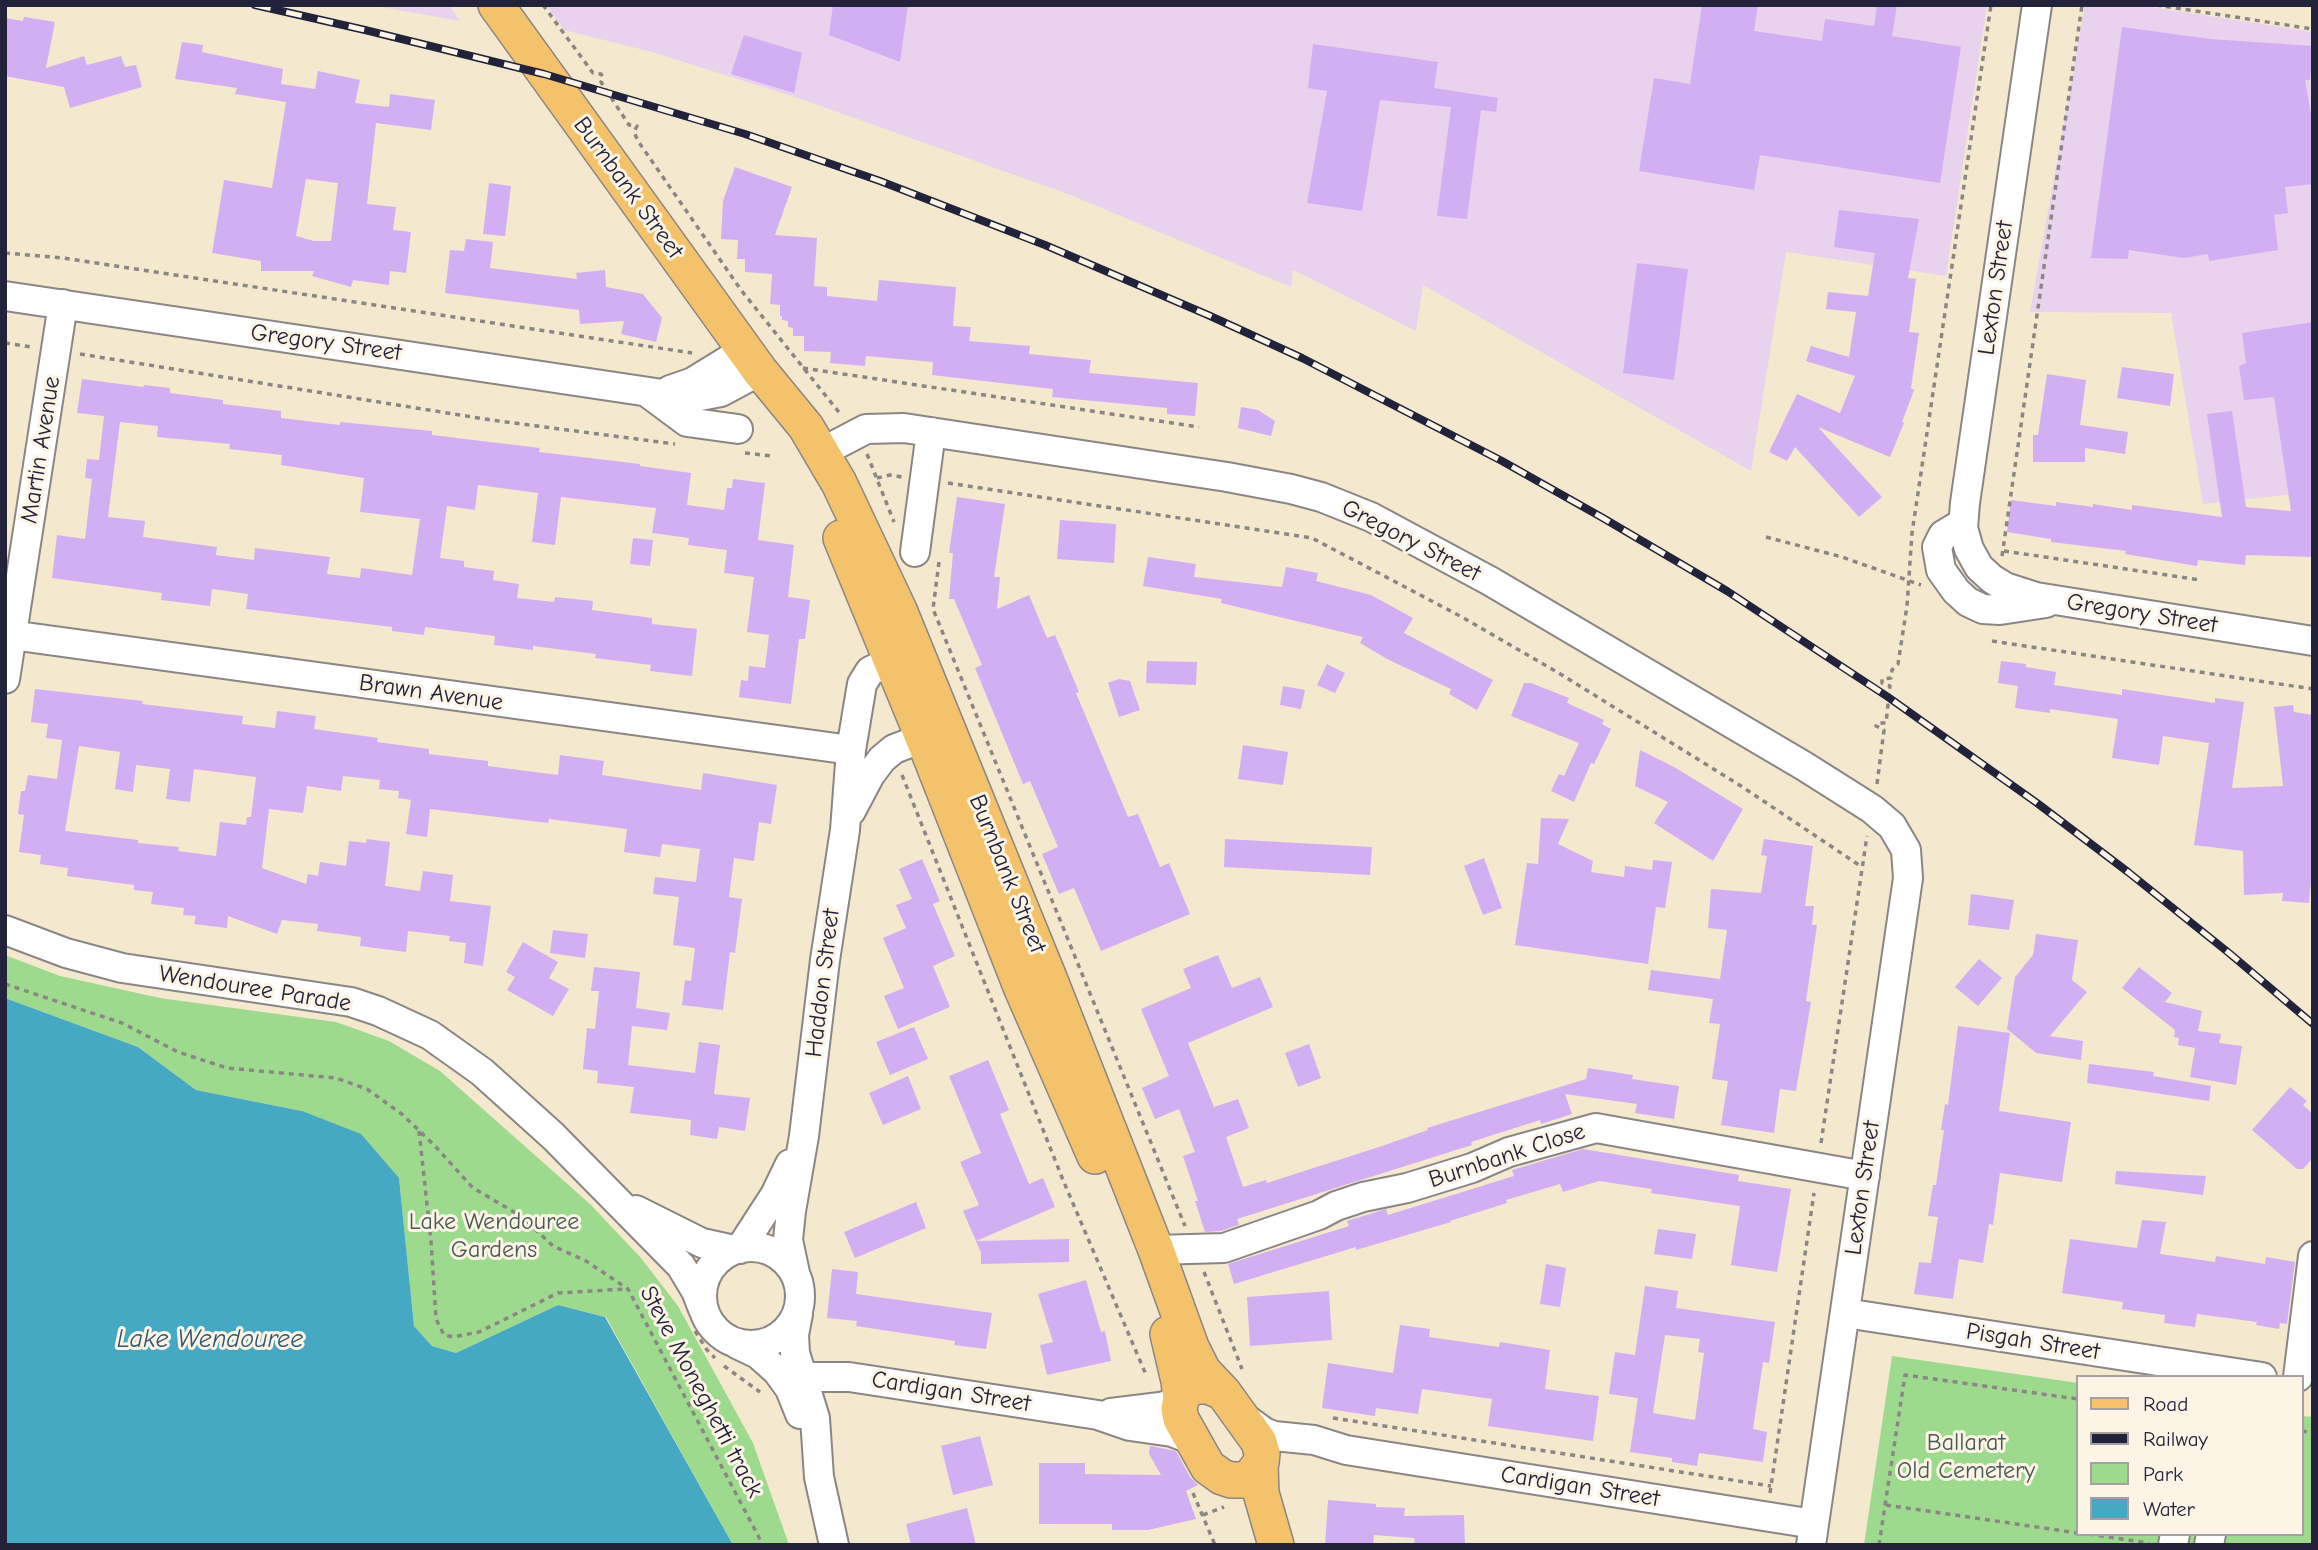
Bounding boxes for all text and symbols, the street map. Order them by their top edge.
street label: Burnbank Street [567,112,689,264]
street label: Lexton Street [1972,219,2020,357]
street label: Gregory Street [249,318,403,368]
street label: Martin Avenue [15,374,67,526]
street label: Gregory Street [1337,494,1485,588]
street label: Gregory Street [2065,588,2219,640]
street label: Brawn Avenue [357,669,505,717]
street label: Burnbank Street [962,791,1052,957]
street label: Haddon Street [800,907,846,1059]
street label: Wendouree Parade [157,960,353,1018]
street label: Burnbank Close [1425,1117,1589,1195]
street label: Lexton Street [1839,1119,1887,1257]
park label: Lake Wendouree Gardens [409,1208,579,1264]
street label: Steve Moneghetti track [633,1281,769,1503]
street label: Pisgah Street [1964,1317,2102,1367]
water label: Lake Wendouree [117,1324,303,1356]
street label: Cardigan Street [869,1365,1033,1419]
legend [2076,1375,2304,1536]
text: Road [2143,1392,2188,1416]
text: Railway [2143,1427,2208,1451]
park label: Ballarat Old Cemetery [1897,1429,2035,1485]
street label: Cardigan Street [1498,1460,1662,1514]
text: Park [2143,1462,2183,1486]
text: Water [2143,1497,2195,1521]

